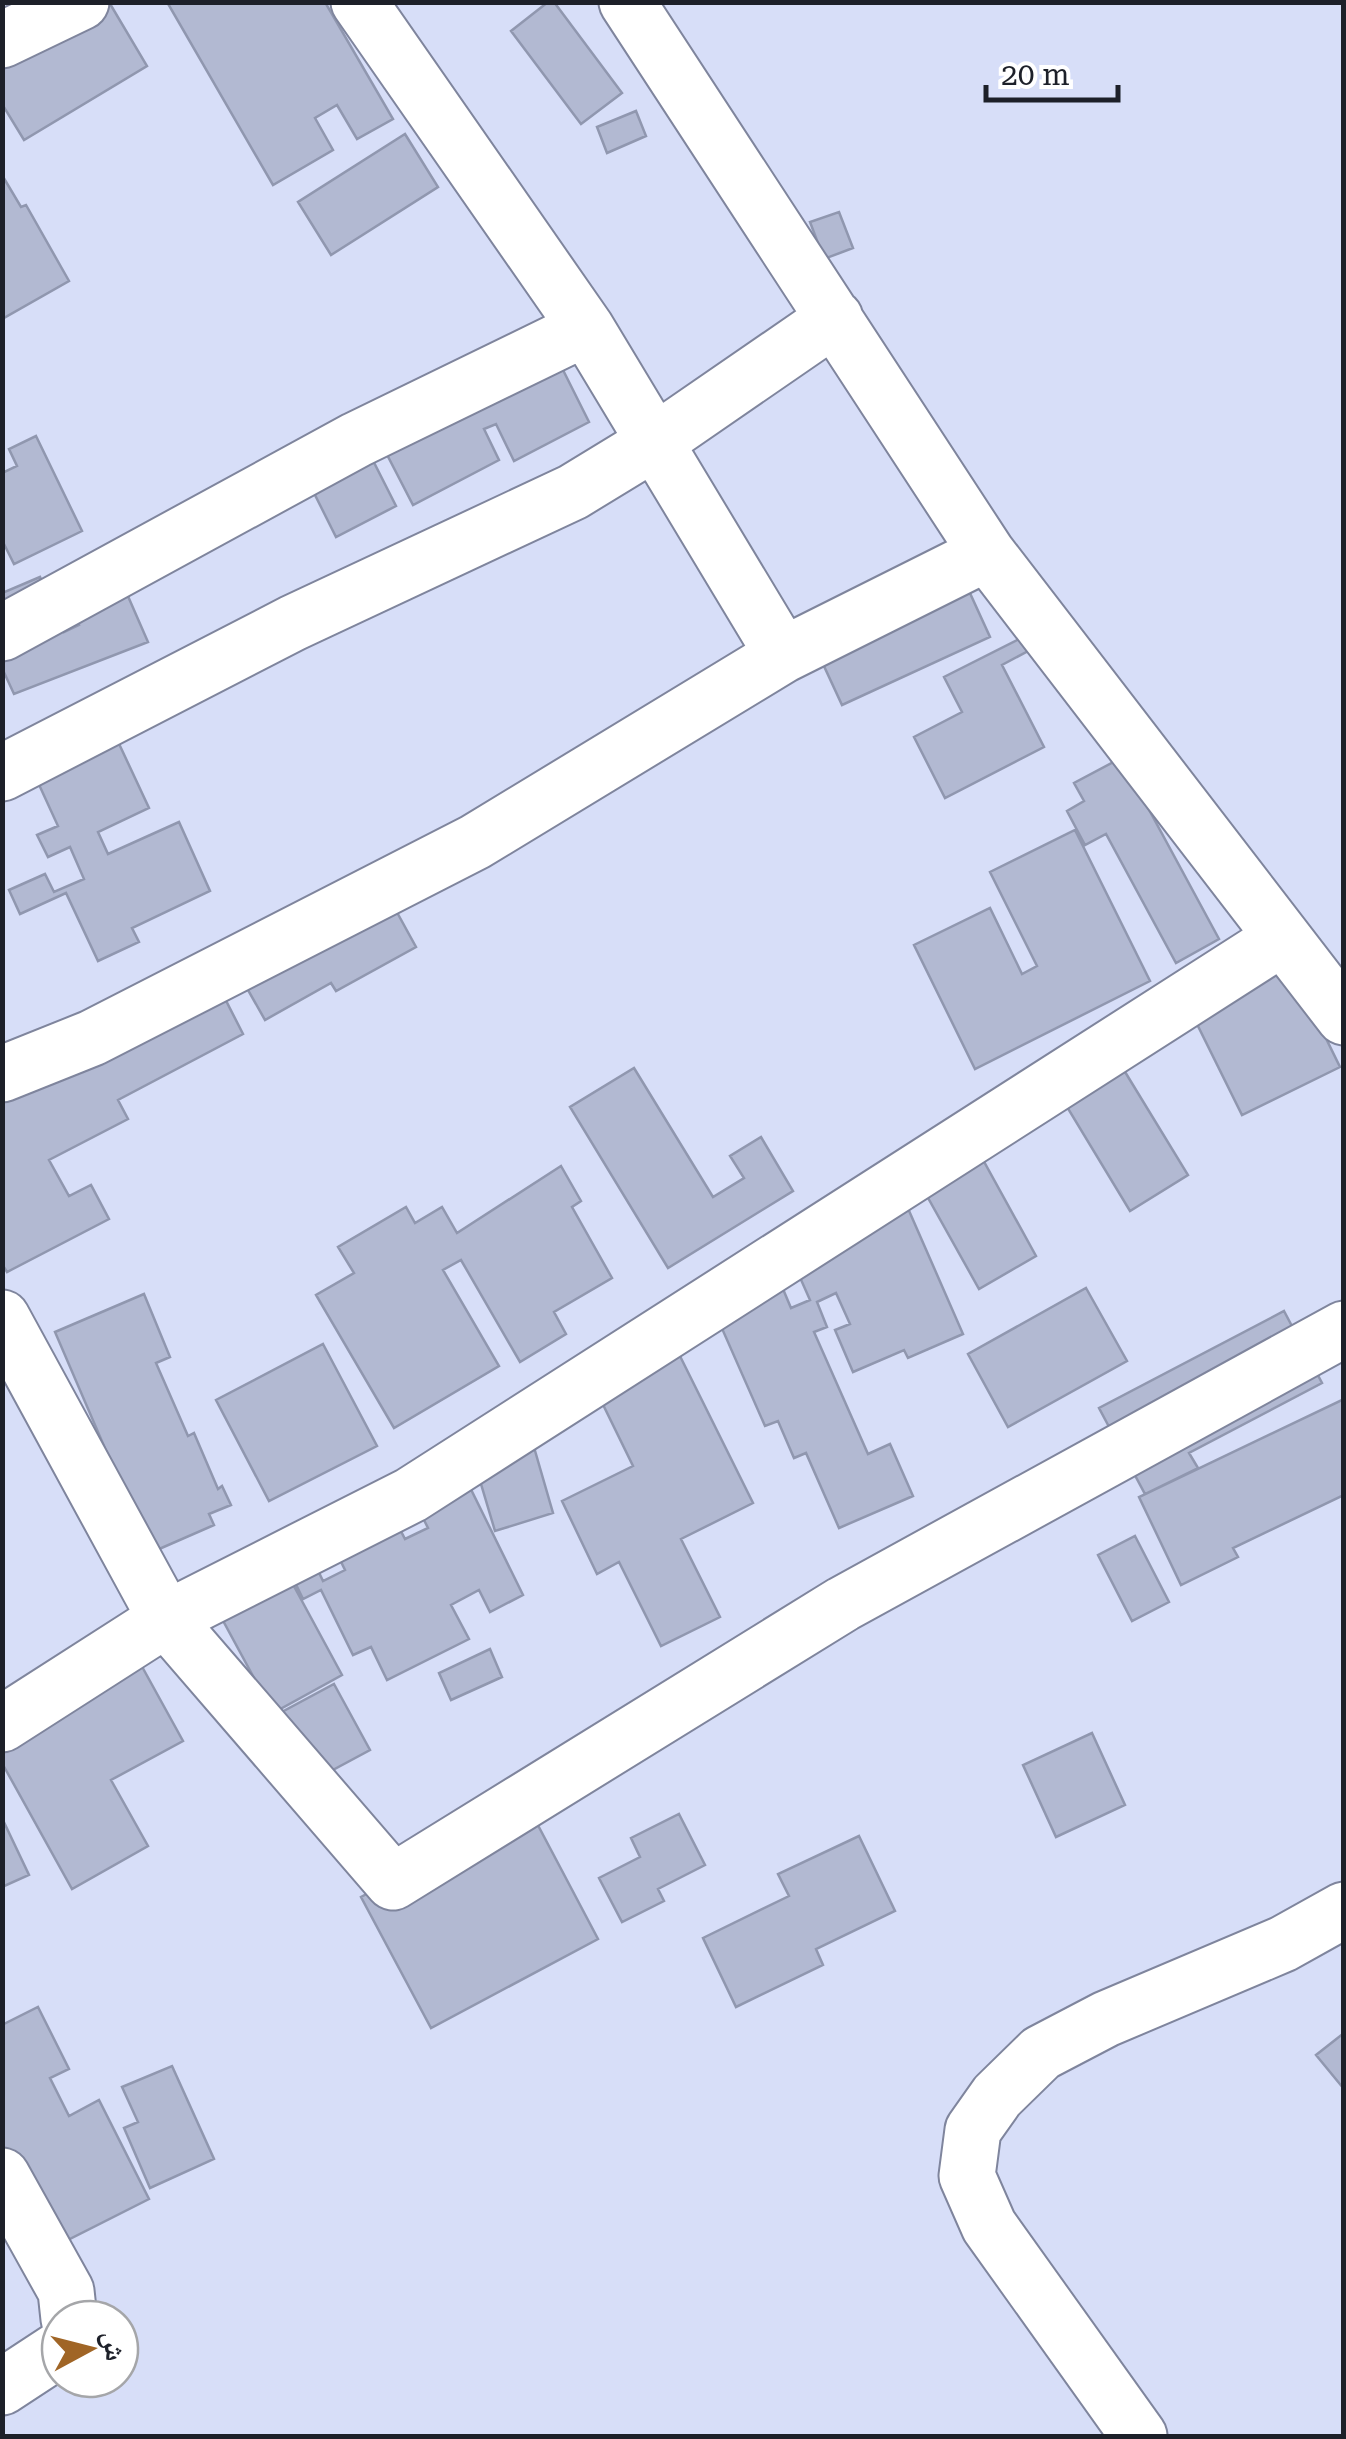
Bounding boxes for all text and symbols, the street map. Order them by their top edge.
scale bar [986,40,1118,102]
text: 20 m [1001,57,1070,92]
north arrow [40,2299,140,2399]
text: ش [96,2329,133,2363]

